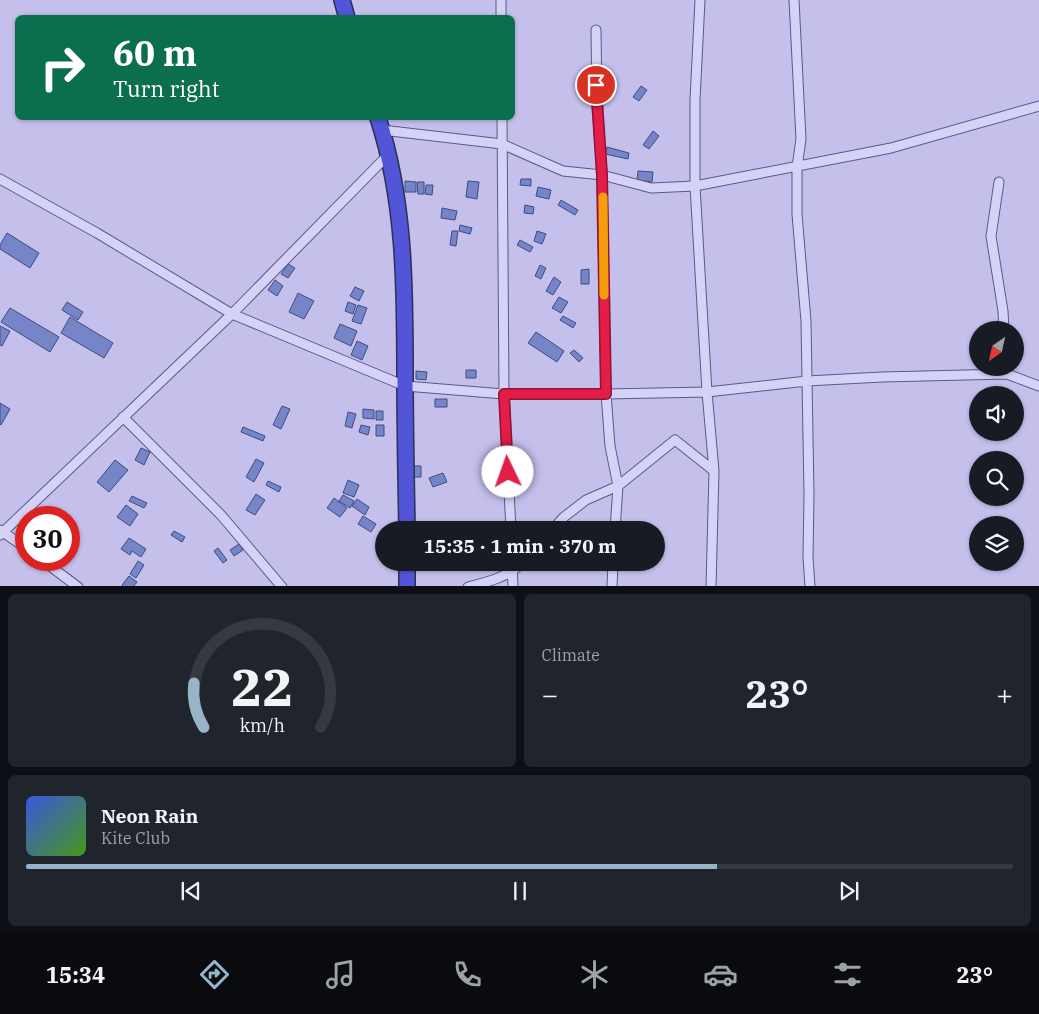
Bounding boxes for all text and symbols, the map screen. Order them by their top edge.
text: 60 m [113,30,197,76]
icon: right [30,35,95,100]
pin [575,64,617,106]
icon: arrive [582,71,610,99]
text: Turn right [113,74,220,103]
north arrow [969,321,1024,376]
map controls [969,321,1024,571]
button: sound [969,386,1024,441]
position arrow [481,445,533,497]
button: search [969,451,1024,506]
speed limit sign: 30 [15,506,80,571]
button: layers [969,516,1024,571]
text: 15:35 · 1 min · 370 m [424,534,616,558]
text: Climate [542,645,600,665]
text: 22 [231,653,293,720]
text: 23° [746,669,809,718]
text: − [542,676,558,713]
text: + [996,676,1013,713]
text: km/h [239,714,284,737]
text: Neon Rain [101,804,198,828]
text: Kite Club [101,828,170,848]
icon: previous [177,877,205,905]
icon: pause [506,877,534,905]
icon: next [835,877,863,905]
icon: directions [197,957,232,992]
icon: music [323,957,358,992]
icon: phone [450,957,485,992]
icon: climate [577,957,612,992]
icon: car [703,957,738,992]
icon: filters [830,957,865,992]
text: 15:34 [46,960,105,989]
text: 23° [956,960,993,989]

